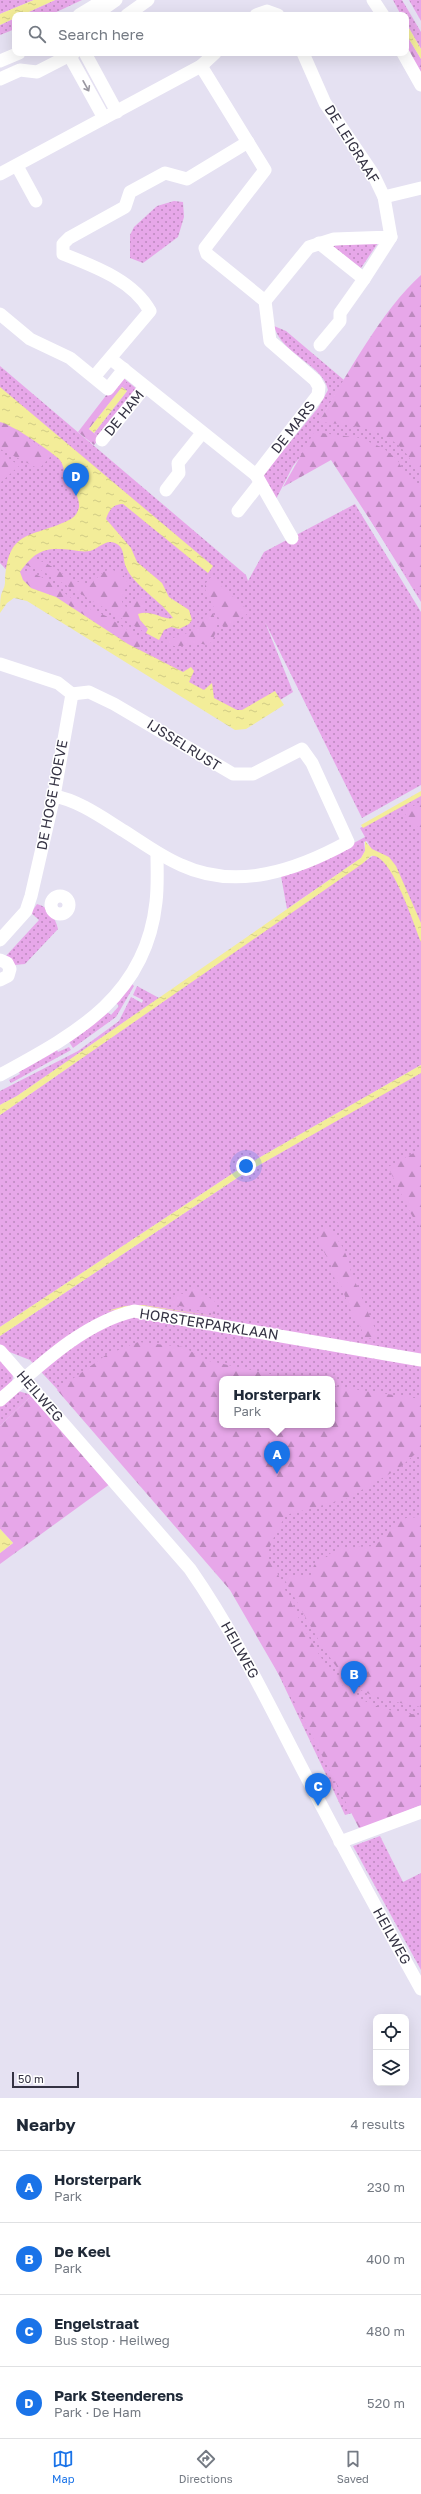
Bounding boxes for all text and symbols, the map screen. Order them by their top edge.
search box [12,12,409,56]
icon: search [26,23,48,45]
text: Search here [58,25,144,43]
one-way arrow [82,80,90,92]
street label: DE LEIGRAAF [321,101,383,186]
street label: DE HAM [100,386,147,439]
street label: DE MARS [267,397,318,456]
pin: D [63,463,89,496]
street label: IJSSELRUST [144,715,225,774]
street label: DE HOGE HOEVE [32,738,71,852]
your location [236,1156,256,1176]
street label: HORSTERPARKLAAN [138,1304,280,1343]
street label: HEILWEG [13,1367,67,1425]
popup [219,1376,335,1428]
text: Horsterpark [233,1385,321,1403]
text: Park [233,1403,261,1419]
pin: A [264,1441,290,1474]
street label: HEILWEG [218,1618,263,1681]
pin: B [341,1661,367,1694]
pin: C [305,1773,331,1806]
street label: HEILWEG [370,1904,415,1967]
map controls [373,2014,409,2086]
button: locate [373,2014,409,2050]
button: layers [373,2050,409,2086]
scale bar [12,2070,79,2089]
text: 50 m [18,2072,44,2085]
text: Nearby [16,2114,76,2135]
text: 4 results [351,2116,405,2132]
text: Horsterpark [54,2170,142,2188]
text: A [24,2179,34,2195]
text: 230 m [367,2179,405,2195]
text: Park [54,2188,82,2204]
text: De Keel [54,2242,111,2260]
text: B [24,2251,34,2267]
text: 400 m [366,2251,405,2267]
text: Park [54,2260,82,2276]
text: Engelstraat [54,2314,139,2332]
text: C [24,2323,34,2339]
text: 480 m [366,2323,405,2339]
text: Bus stop · Heilweg [54,2332,170,2348]
text: Park Steenderens [54,2386,184,2404]
text: D [24,2395,34,2411]
text: 520 m [367,2395,405,2411]
text: Park · De Ham [54,2404,141,2420]
tab: Map [52,2448,75,2485]
tab: Directions [179,2448,233,2485]
tab: Saved [337,2448,369,2485]

